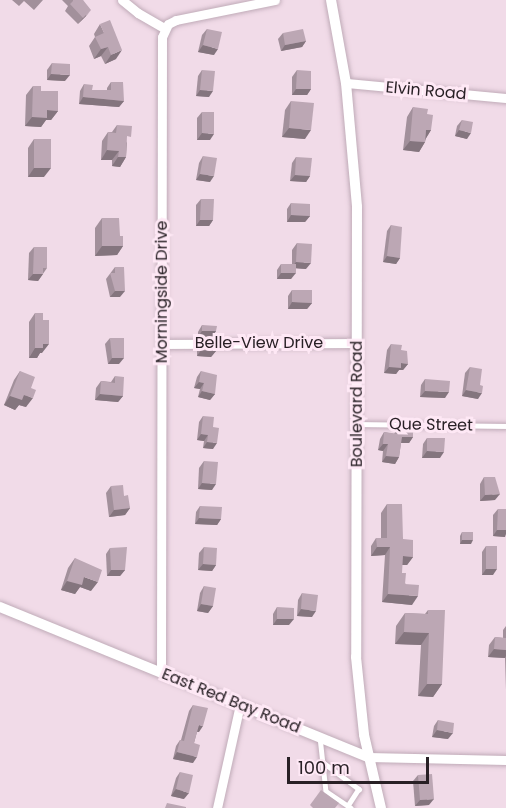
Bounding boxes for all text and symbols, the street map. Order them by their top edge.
street label: Elvin Road [385,78,467,104]
street label: Morningside Drive [152,221,172,363]
street label: Belle-View Drive [195,333,323,353]
street label: Boulevard Road [347,341,367,467]
street label: Que Street [389,415,473,435]
street label: East Red Bay Road [159,664,303,738]
scale bar [290,745,432,783]
text: 100 m [298,755,350,780]

